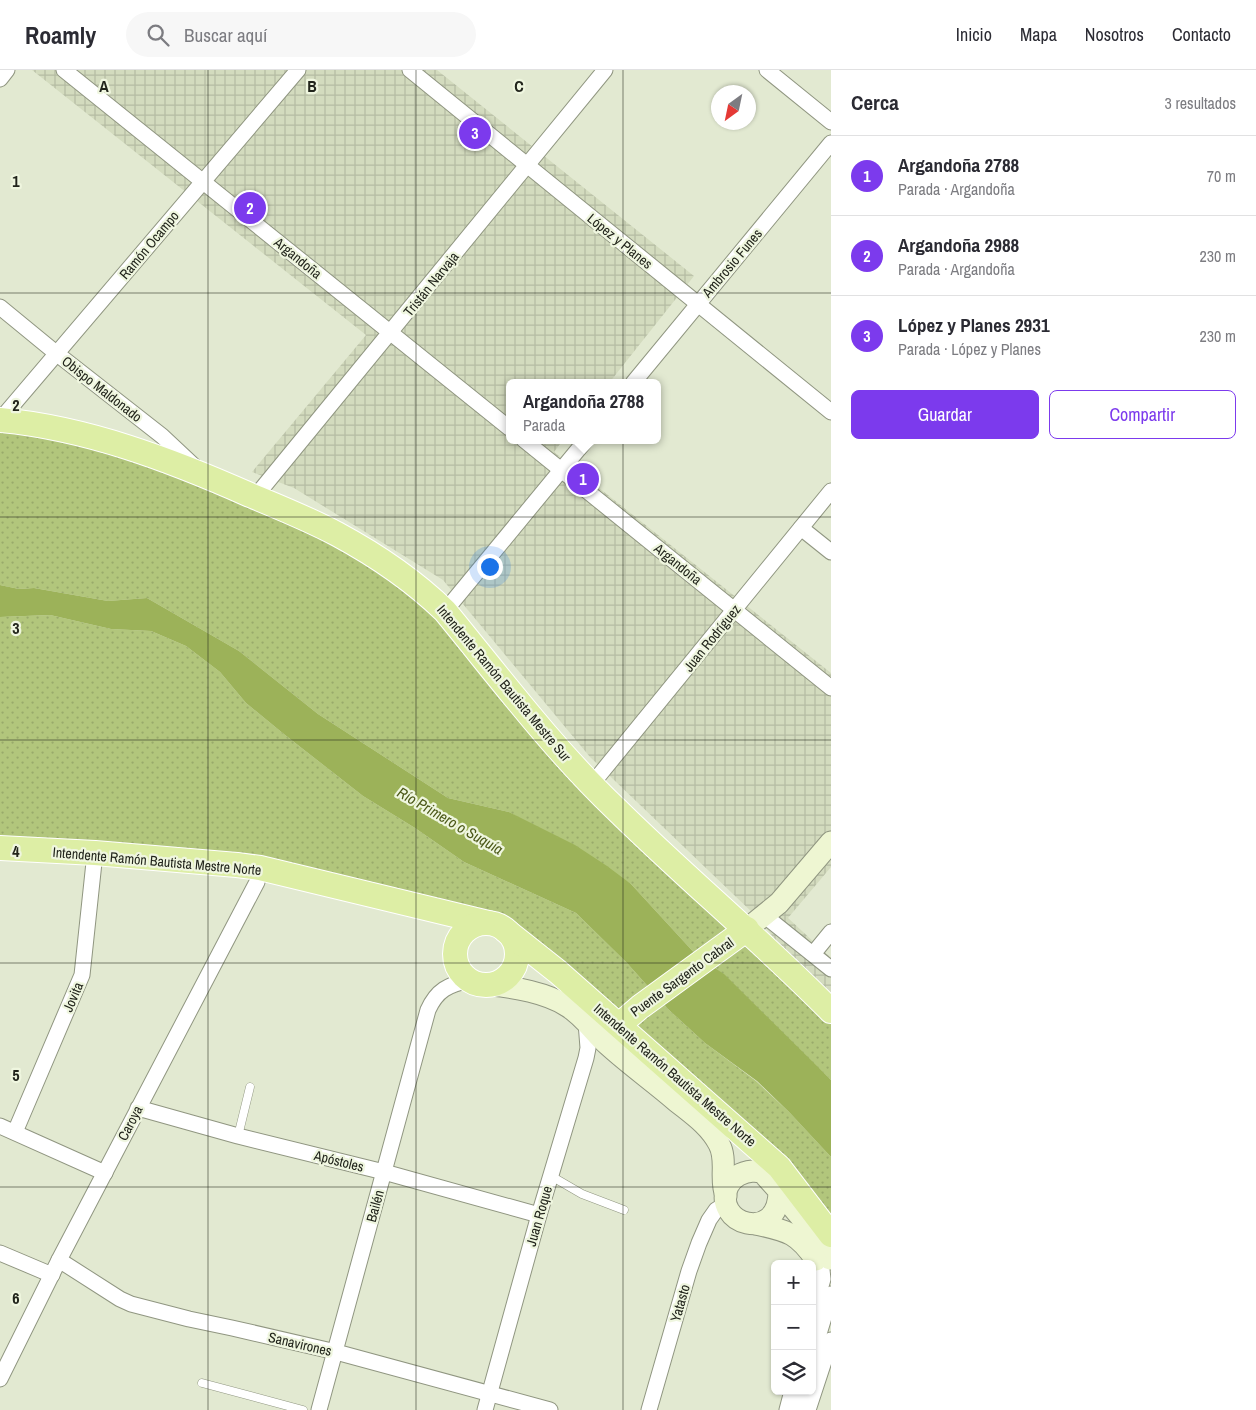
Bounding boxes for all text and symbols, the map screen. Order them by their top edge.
search box [126,12,476,57]
text: Roamly [25,19,96,51]
icon: search [144,21,172,49]
text: Buscar aquí [184,22,267,48]
text: Inicio [956,22,992,47]
text: Mapa [1020,22,1057,47]
text: Nosotros [1085,22,1144,47]
text: Contacto [1172,22,1231,47]
text: A [99,75,109,97]
text: B [307,75,317,97]
text: C [514,75,524,97]
north arrow [711,85,756,130]
text: Cerca [851,88,899,117]
text: 3 resultados [1165,92,1236,114]
pin: 3 [459,114,491,152]
text: Argandoña 2788 [898,152,1019,178]
text: 1 [863,165,871,187]
text: 70 m [1207,165,1236,187]
text: 1 [12,170,20,192]
text: Parada · Argandoña [898,178,1015,200]
pin: 2 [234,189,266,227]
street label: Ramón Ocampo [115,207,183,283]
street label: López y Planes [584,209,656,273]
street label: Ambrosio Funes [697,225,766,302]
text: Argandoña 2988 [898,232,1019,258]
street label: Argandoña [270,233,326,283]
text: 2 [863,245,871,267]
text: 230 m [1200,245,1236,267]
street label: Tristán Narvaja [399,248,463,320]
text: Parada · Argandoña [898,258,1015,280]
text: López y Planes 2931 [898,312,1050,338]
text: 3 [863,325,871,347]
text: 230 m [1200,325,1236,347]
text: Parada · López y Planes [898,338,1041,360]
street label: Obispo Maldonado [58,352,146,426]
popup [506,379,661,444]
text: Argandoña 2788 [523,388,644,414]
button: Guardar [851,390,1039,439]
button: Compartir [1049,390,1236,439]
text: 2 [12,394,20,416]
text: Parada [523,414,565,436]
pin: 1 [567,460,599,498]
street label: Argandoña [650,539,706,589]
your location [477,554,503,580]
street label: Intendente Ramón Bautista Mestre Sur [433,601,575,765]
street label: Juan Rodríguez [680,601,745,675]
text: 3 [12,617,20,639]
water label: Río Primero o Suquía [393,782,507,859]
text: 4 [12,840,20,862]
street label: Intendente Ramón Bautista Mestre Norte [52,843,262,879]
street label: Puente Sargento Cabral [627,934,737,1020]
street label: Jovita [59,979,88,1015]
street label: Intendente Ramón Bautista Mestre Norte [590,1000,760,1150]
text: 5 [12,1064,20,1086]
street label: Caroya [114,1102,147,1144]
street label: Apóstoles [311,1146,366,1176]
street label: Juan Roque [522,1184,556,1248]
street label: Bailén [362,1188,388,1224]
map controls [771,1260,816,1395]
button: + [771,1260,816,1305]
street label: Yatasto [666,1282,694,1324]
text: 6 [12,1287,20,1309]
button: − [771,1305,816,1350]
street label: Sanavirones [267,1328,334,1360]
button: layers [771,1350,816,1395]

